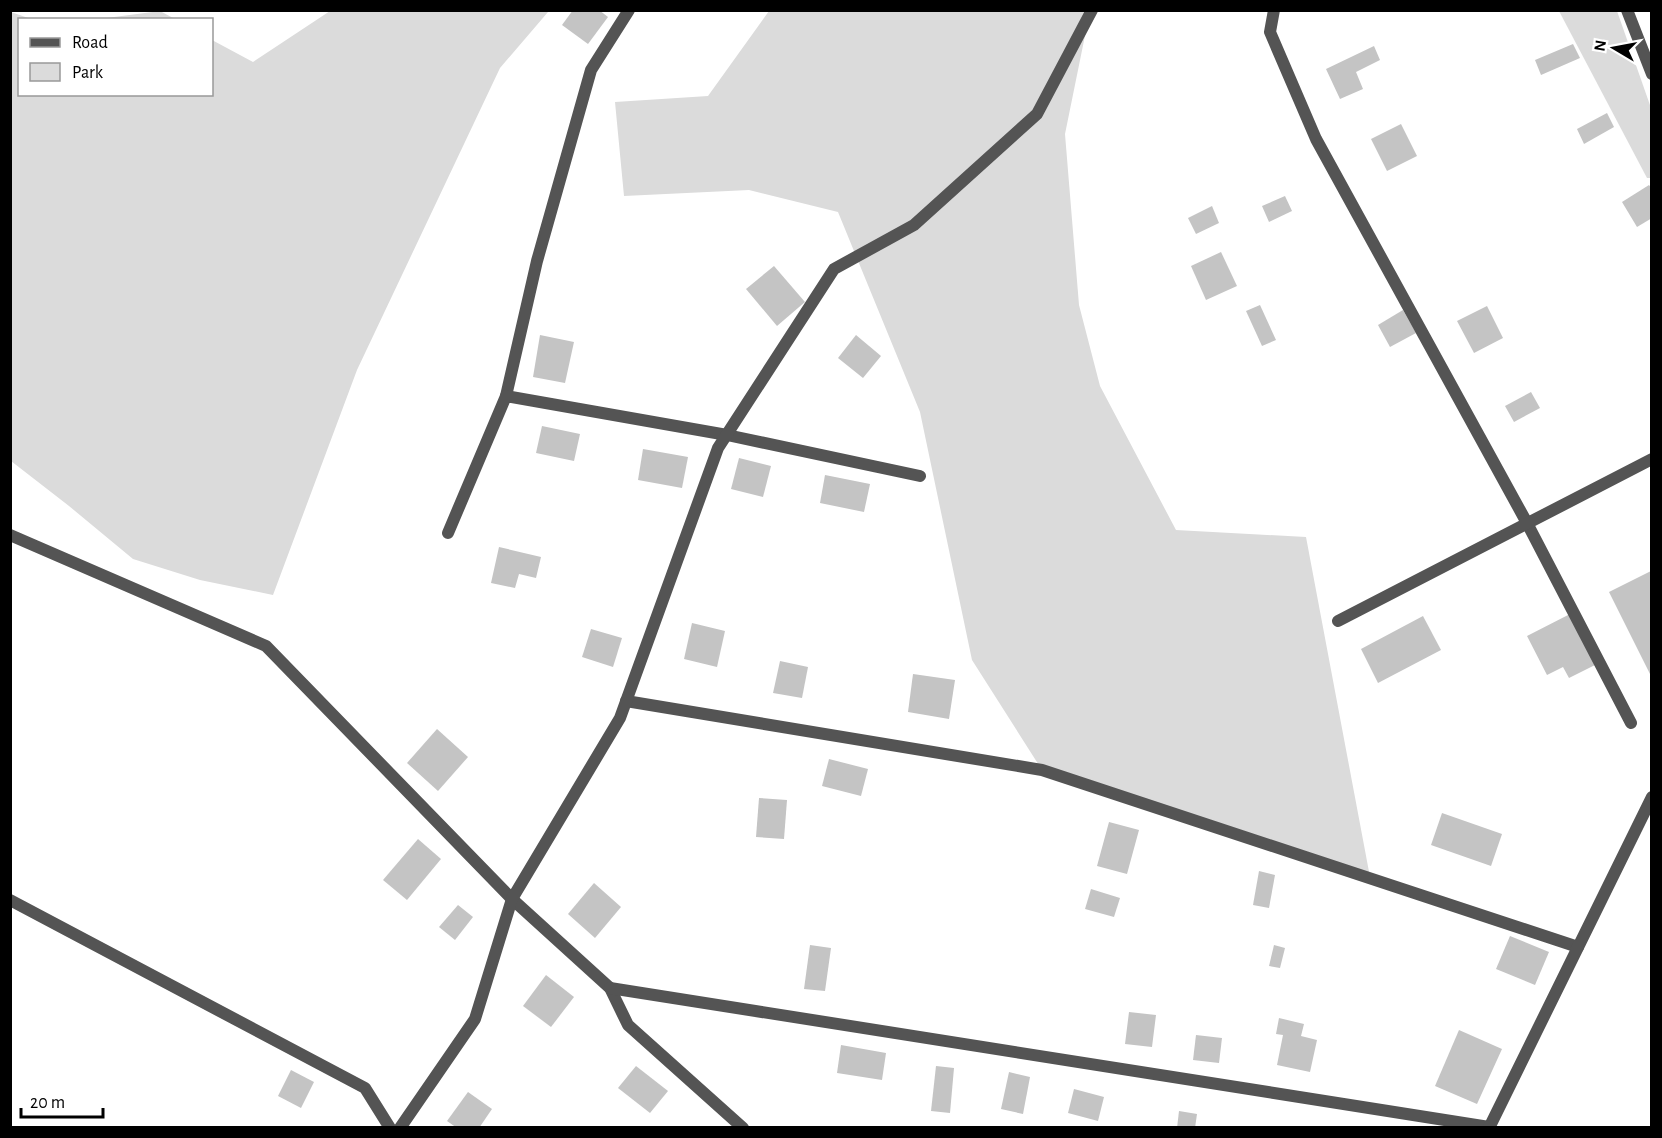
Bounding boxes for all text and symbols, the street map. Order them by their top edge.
legend [18,18,213,96]
north arrow [1584,18,1644,78]
text: Road [72,34,108,52]
text: N [1591,39,1609,52]
text: Park [72,64,104,82]
scale bar [21,1081,104,1119]
text: 20 m [30,1094,65,1112]

